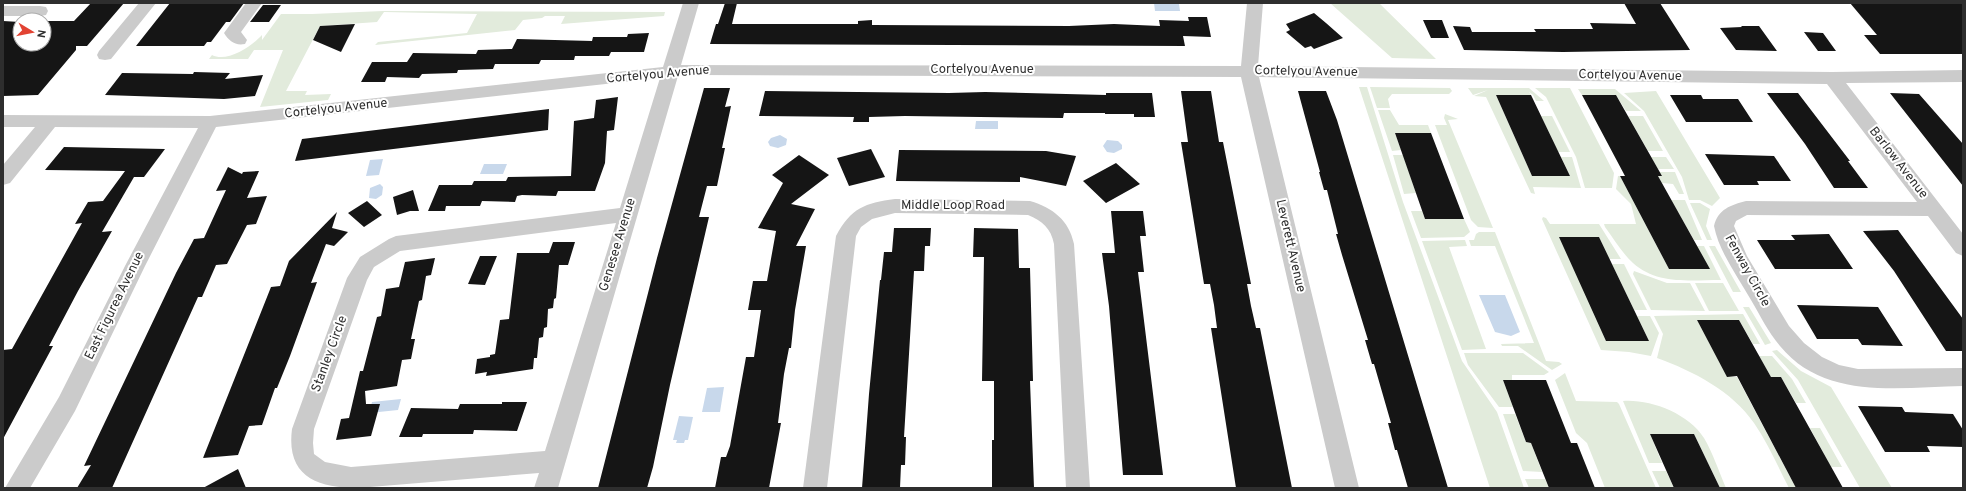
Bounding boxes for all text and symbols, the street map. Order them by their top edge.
north arrow [12,12,52,52]
text: N [33,28,48,39]
street label: Cortelyou Avenue [930,62,1034,78]
street label: Cortelyou Avenue [606,63,710,87]
street label: Cortelyou Avenue [1254,63,1358,81]
street label: Cortelyou Avenue [1578,67,1682,85]
street label: Cortelyou Avenue [284,96,388,122]
street label: Barlow Avenue [1865,124,1931,202]
street label: Genesee Avenue [596,196,640,294]
street label: Middle Loop Road [901,198,1005,214]
street label: Leverett Avenue [1272,198,1308,294]
street label: Fenway Circle [1721,232,1773,310]
street label: East Figurea Avenue [82,249,148,363]
street label: Stanley Circle [309,314,351,394]

